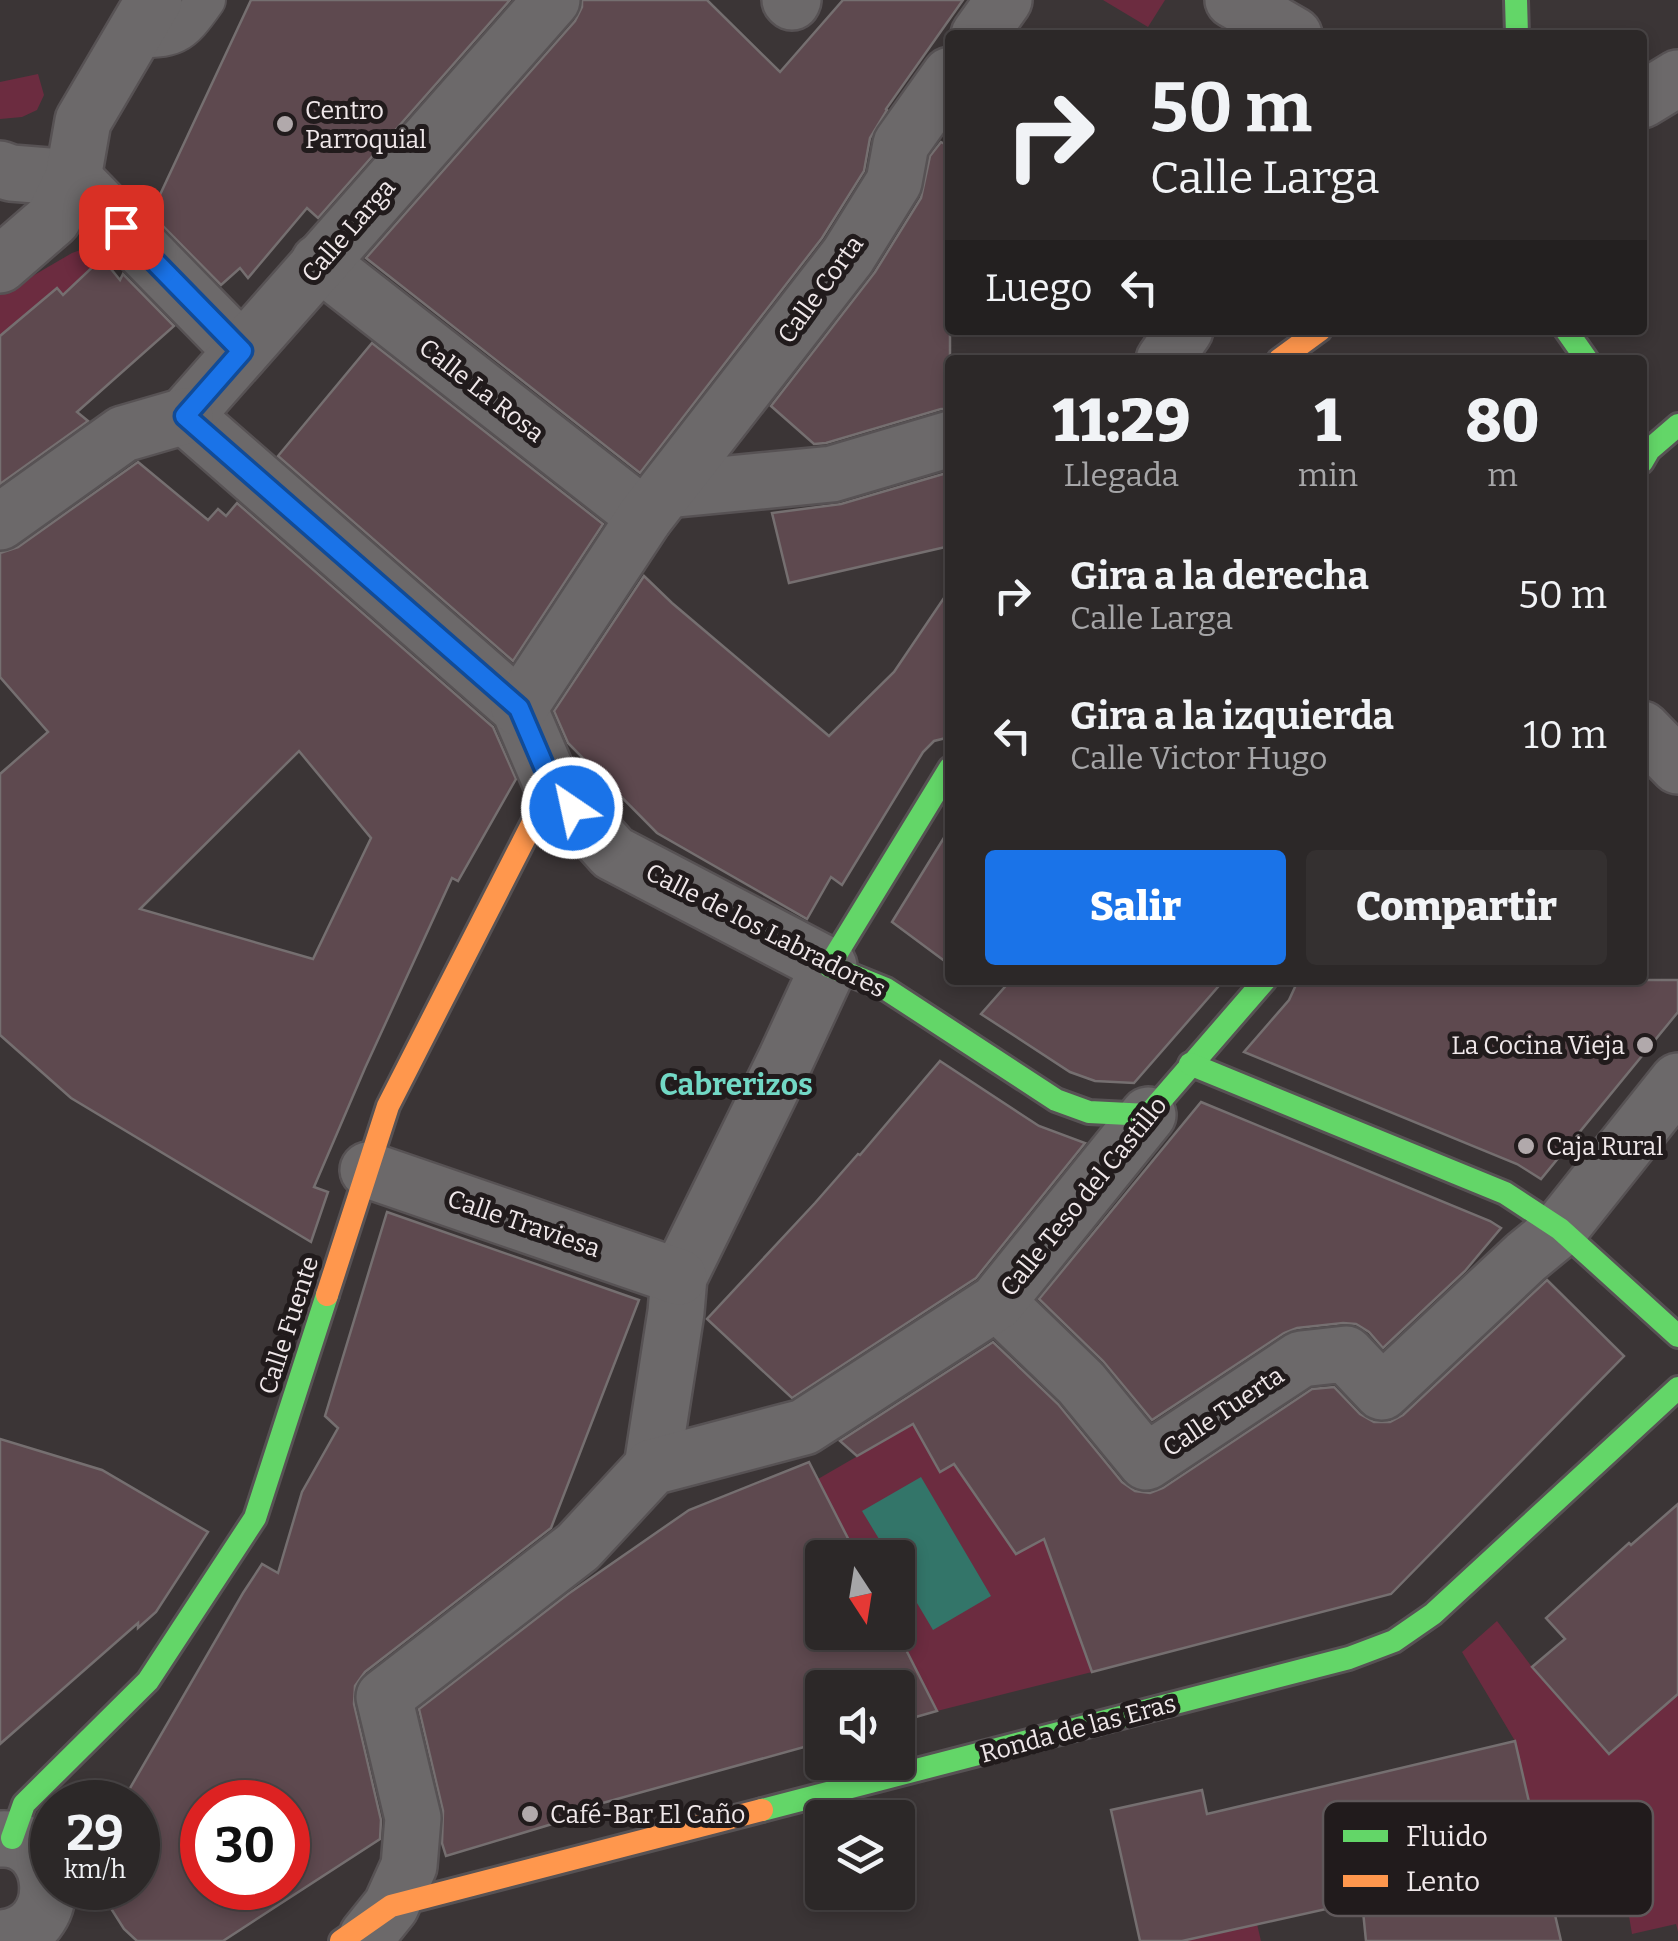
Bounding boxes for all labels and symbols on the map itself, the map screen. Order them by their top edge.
place label: Centro Parroquial [305,96,426,155]
marker: Centro Parroquial [274,113,296,135]
street label: Calle Larga [296,172,402,289]
pin [79,185,164,270]
street label: Calle Corta [772,230,870,349]
street label: Calle La Rosa [413,333,550,449]
position arrow [520,756,624,860]
street label: Calle de los Labradores [641,857,891,1004]
place label: La Cocina Vieja [1451,1031,1625,1061]
marker: La Cocina Vieja [1634,1034,1656,1056]
district label: Cabrerizos [659,1067,813,1103]
street label: Calle Teso del Castillo [994,1091,1173,1302]
place label: Caja Rural [1546,1132,1663,1162]
marker: Caja Rural [1515,1135,1537,1157]
street label: Calle Traviesa [443,1184,604,1264]
street label: Calle Fuente [253,1252,325,1398]
street label: Calle Tuerta [1157,1360,1290,1463]
north arrow [805,1540,915,1650]
street label: Ronda de las Eras [977,1688,1179,1770]
speed limit sign: 30 [180,1780,310,1910]
place label: Café-Bar El Caño [550,1800,745,1830]
legend [1323,1801,1653,1916]
marker: Café-Bar El Caño [519,1803,541,1825]
text: Fluido [1406,1820,1488,1853]
text: Lento [1406,1865,1480,1898]

